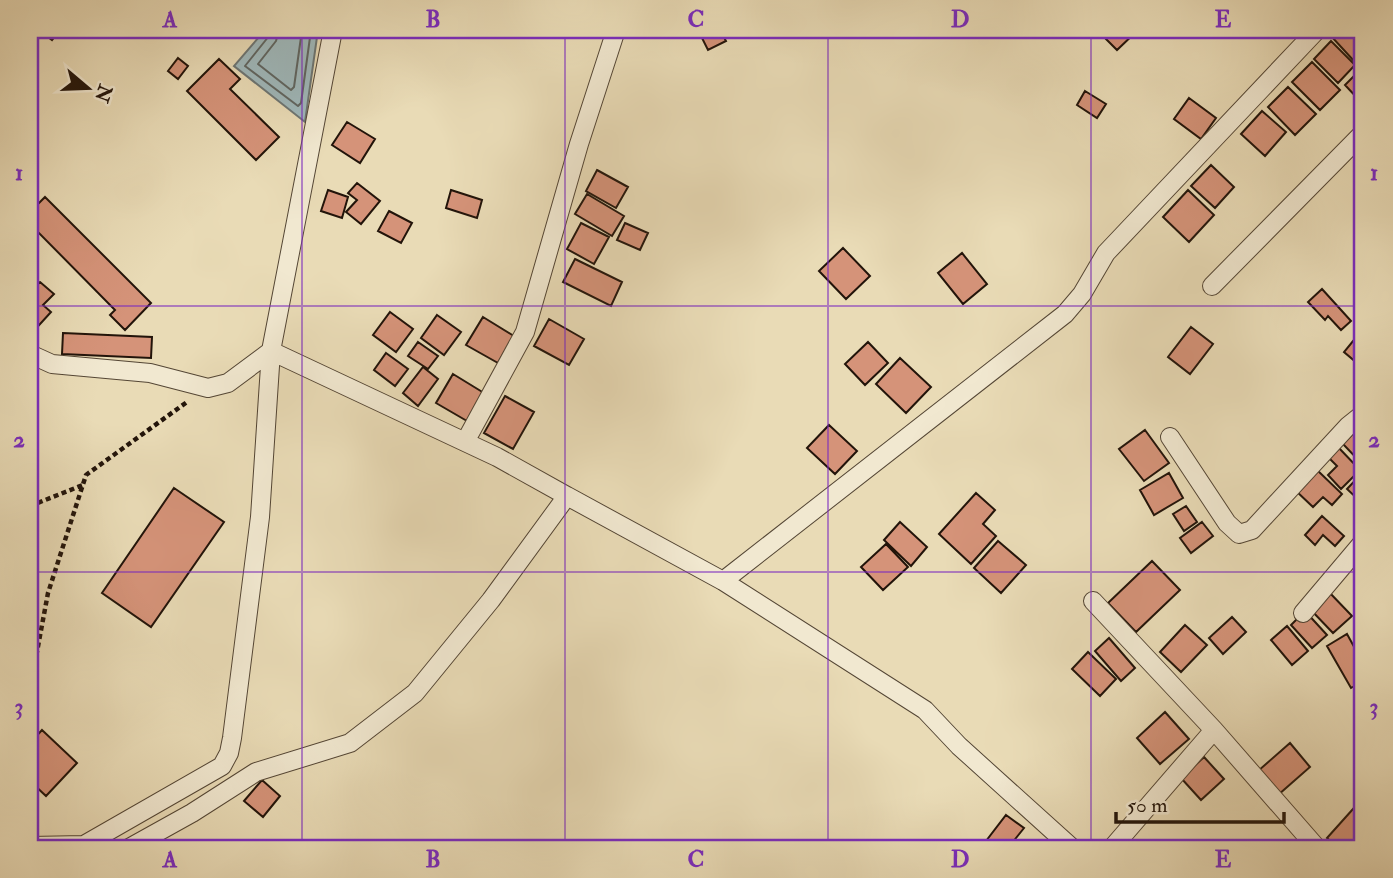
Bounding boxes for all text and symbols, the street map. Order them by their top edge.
text: A [162,5,178,34]
text: B [425,5,441,34]
text: C [688,5,704,34]
text: D [951,5,969,34]
text: E [1215,5,1232,34]
north arrow [52,52,122,122]
text: N [89,80,118,106]
text: 1 [15,158,23,187]
text: 1 [1370,158,1378,187]
text: 2 [13,425,25,454]
text: 2 [1368,425,1380,454]
text: 3 [15,692,23,721]
text: 3 [1370,692,1378,721]
scale bar [1116,780,1284,824]
text: 50 m [1127,792,1168,819]
text: A [162,845,178,874]
text: B [425,845,441,874]
text: C [688,845,704,874]
text: D [951,845,969,874]
text: E [1215,845,1232,874]

